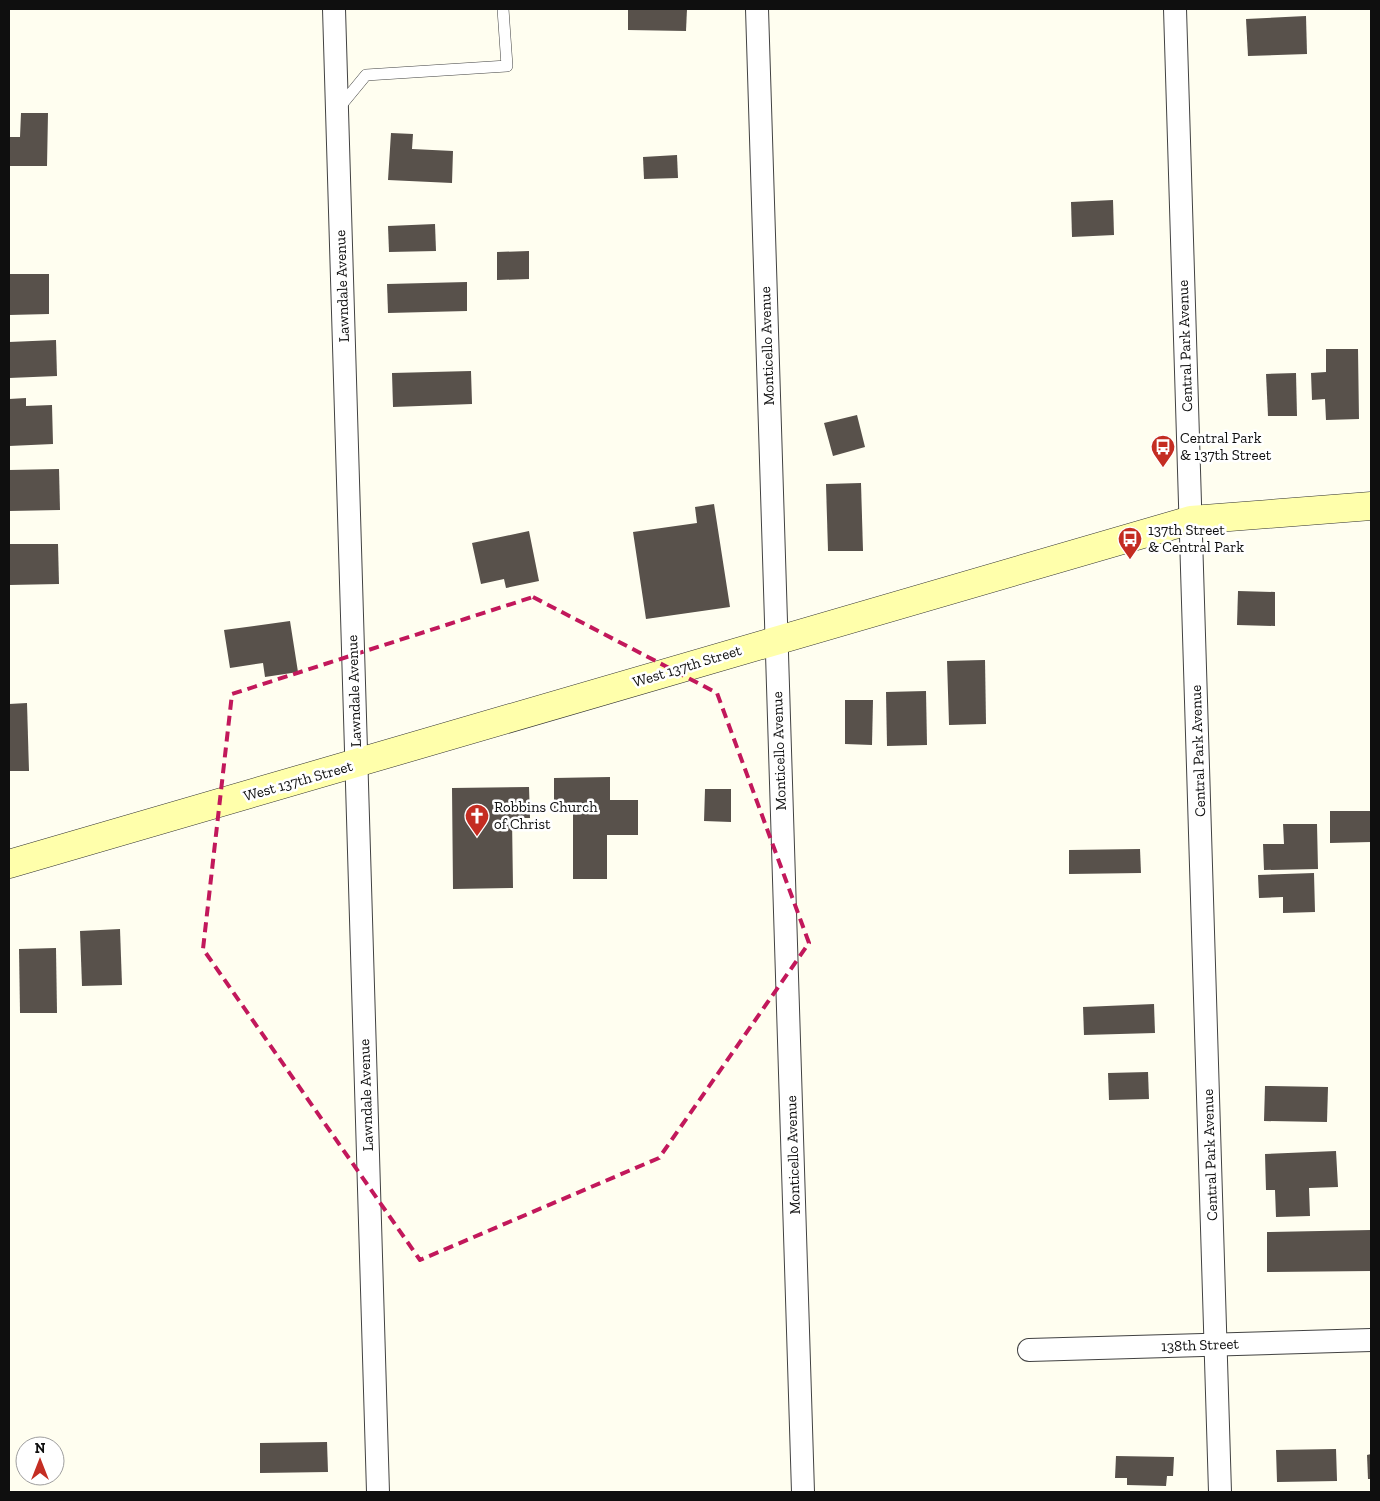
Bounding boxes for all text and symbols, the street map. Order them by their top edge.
street label: Lawndale Avenue [331,230,353,342]
street label: Central Park Avenue [1174,280,1196,412]
street label: Monticello Avenue [756,286,778,406]
place label: Central Park & 137th Street [1180,429,1272,464]
bus stop icon: Central Park & 137th Street [1150,434,1176,468]
place label: 137th Street & Central Park [1148,521,1244,556]
bus stop icon: 137th Street & Central Park [1117,526,1143,560]
street label: Lawndale Avenue [343,635,365,747]
street label: West 137th Street [630,641,744,691]
street label: Central Park Avenue [1187,685,1209,817]
street label: Monticello Avenue [768,691,790,811]
street label: West 137th Street [241,757,355,805]
place label: Robbins Church of Christ [494,798,598,833]
church icon: Robbins Church of Christ [464,803,490,837]
street label: Lawndale Avenue [355,1039,377,1151]
street label: Central Park Avenue [1199,1089,1221,1221]
street label: Monticello Avenue [782,1095,804,1215]
street label: 138th Street [1161,1335,1240,1355]
north arrow [15,1436,65,1486]
text: N [35,1440,46,1457]

